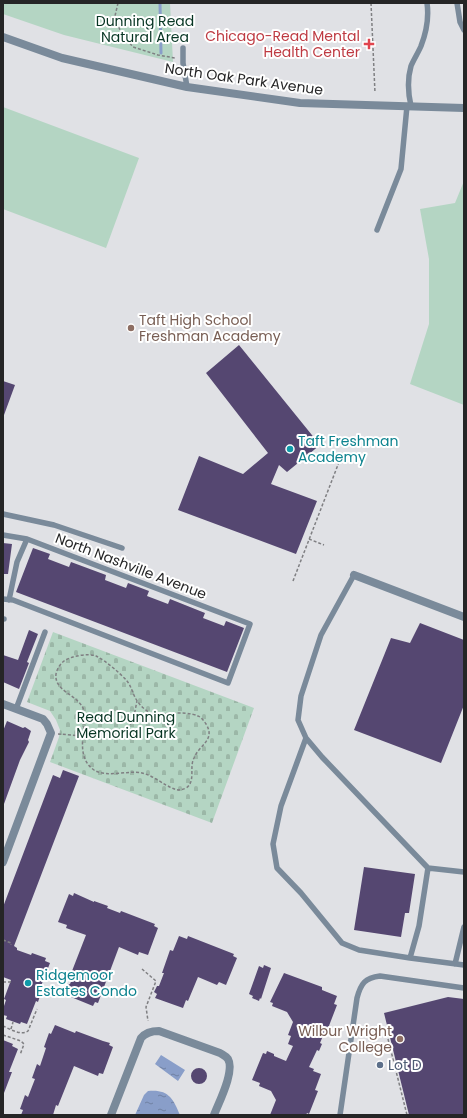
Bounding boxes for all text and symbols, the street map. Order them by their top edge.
park label: Dunning Read Natural Area [96,11,194,47]
place label: Chicago-Read Mental Health Center [205,26,360,62]
marker: Chicago-Read Mental Health Center [363,38,375,50]
street label: North Oak Park Avenue [164,58,325,100]
place label: Taft High School Freshman Academy [139,310,281,346]
marker: Taft High School Freshman Academy [126,323,136,333]
place label: Taft Freshman Academy [298,431,399,467]
marker: Taft Freshman Academy [285,444,295,454]
street label: North Nashville Avenue [52,528,210,604]
park label: Read Dunning Memorial Park [76,707,176,743]
place label: Ridgemoor Estates Condo [36,965,137,1001]
marker: Ridgemoor Estates Condo [23,978,33,988]
place label: Wilbur Wright College [298,1021,392,1057]
marker: Wilbur Wright College [395,1034,405,1044]
place label: Lot D [388,1055,422,1075]
marker: Lot D [375,1060,385,1070]

